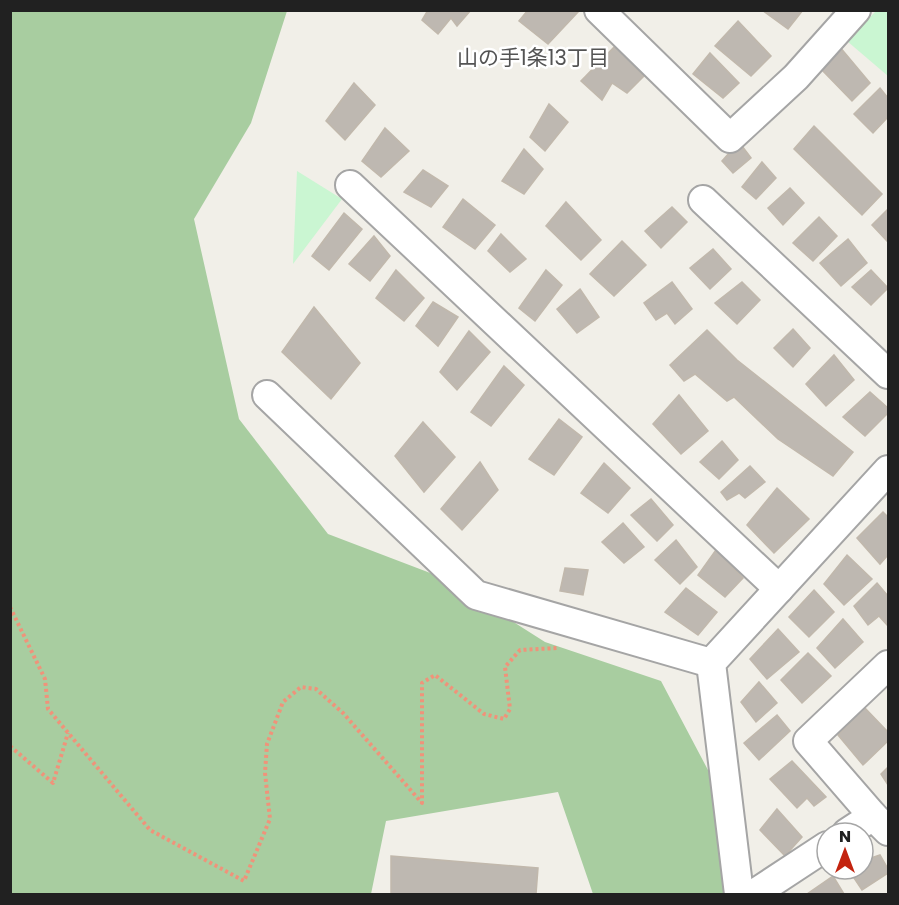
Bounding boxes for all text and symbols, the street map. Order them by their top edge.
district label: 山の手1条13丁目 [457,43,609,72]
north arrow [815,821,875,881]
text: N [839,825,851,848]

